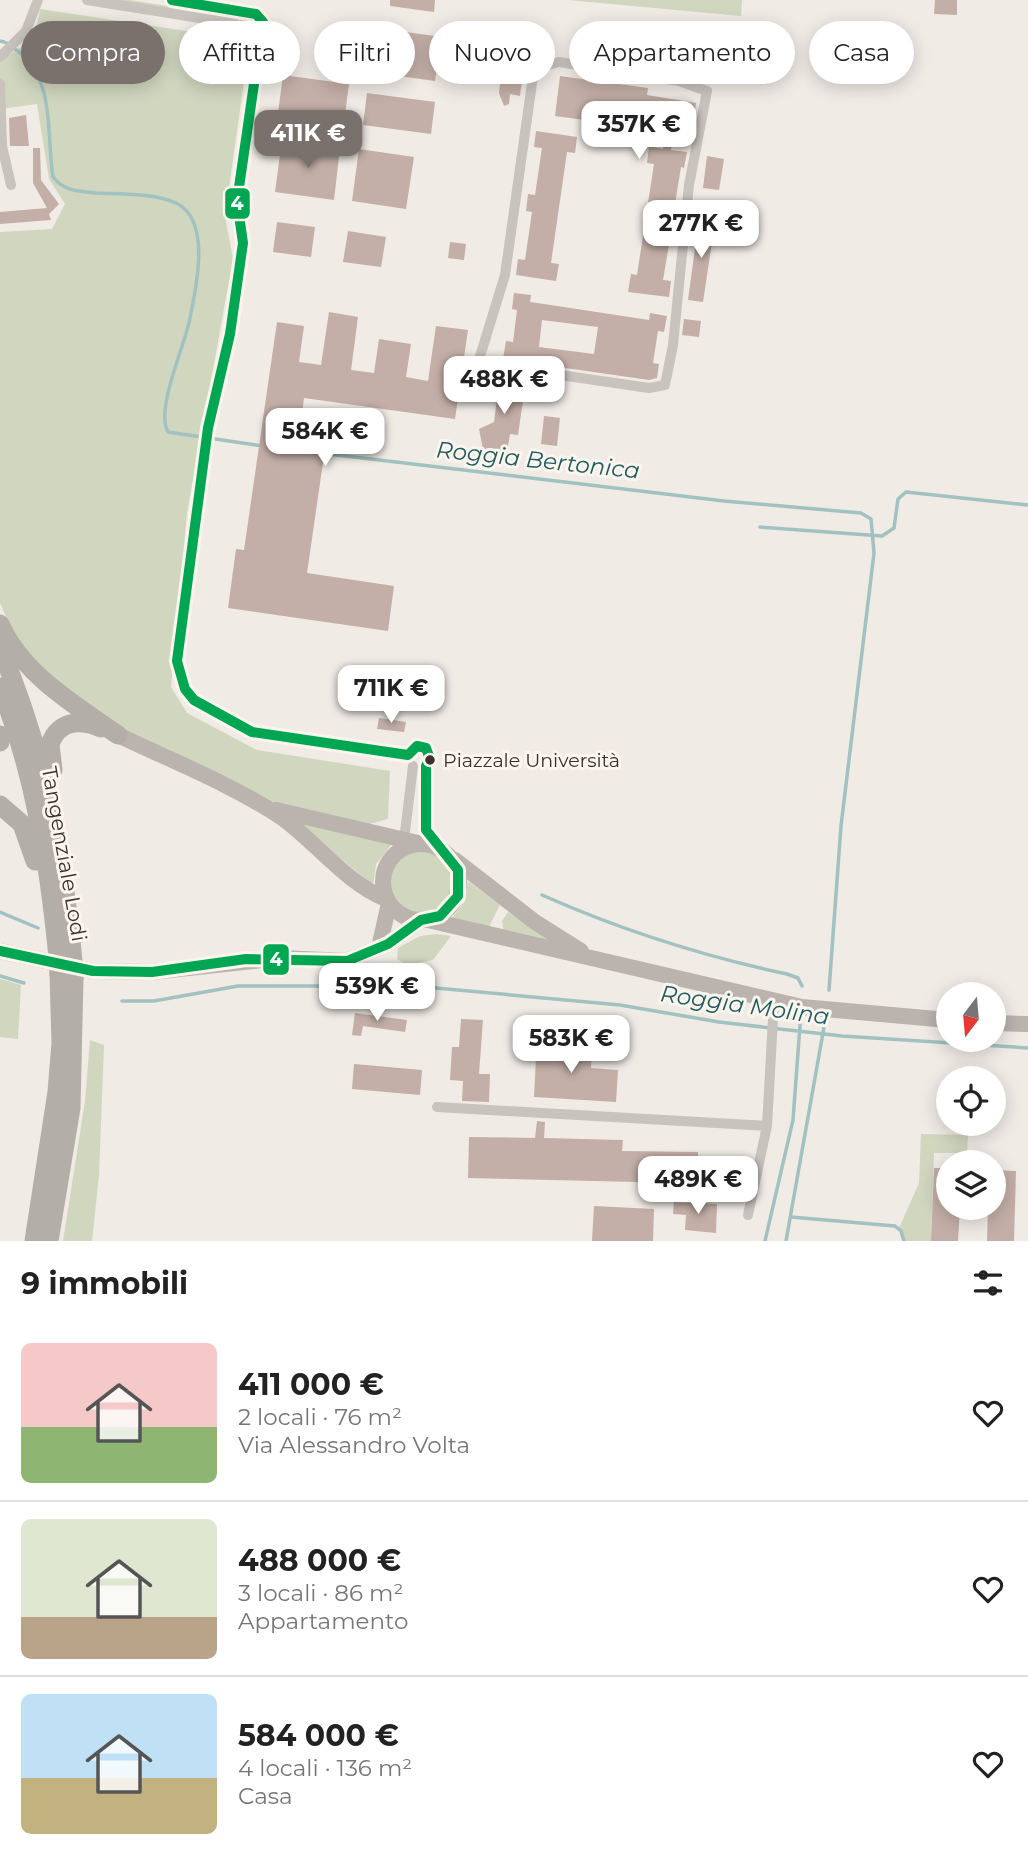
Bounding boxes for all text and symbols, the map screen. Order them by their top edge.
chip: Compra [21,21,165,84]
chip: Affitta [179,21,300,84]
chip: Filtri [314,21,415,84]
chip: Nuovo [429,21,555,84]
chip: Appartamento [569,21,795,84]
chip: Casa [809,21,914,84]
pin: 357K € [582,102,696,161]
pin: 411K € [251,110,365,170]
text: 357K € [597,110,681,138]
text: 411K € [270,119,346,147]
line badge: 4 [224,187,251,220]
text: 4 [230,192,244,215]
pin: 277K € [644,201,758,260]
text: 277K € [659,209,743,237]
pin: 488K € [447,356,561,416]
text: 488K € [460,365,548,393]
pin: 584K € [268,408,382,468]
text: 584K € [282,417,368,445]
water label: Roggia Bertonica [435,435,641,485]
pin: 711K € [334,666,448,725]
text: 711K € [354,674,428,702]
place label: Piazzale Università [443,749,620,772]
marker: Piazzale Università [423,753,437,767]
street label: Tangenziale Lodi [37,765,92,943]
line badge: 4 [262,943,290,976]
text: 4 [269,948,283,971]
pin: 539K € [320,964,434,1023]
text: 539K € [335,972,419,1000]
water label: Roggia Molina [659,979,831,1031]
north arrow [936,982,1006,1052]
map controls [936,982,1006,1220]
pin: 583K € [514,1016,628,1075]
text: 583K € [529,1024,613,1052]
button: locate [936,1066,1006,1136]
button: layers [936,1150,1006,1220]
pin: 489K € [641,1156,755,1216]
text: 489K € [654,1165,742,1193]
icon: filters [969,1264,1007,1302]
text: 9 immobili [21,1265,188,1302]
text: 411 000 € [238,1366,384,1403]
icon: home [77,1371,161,1455]
icon: heart [969,1394,1007,1432]
text: 2 locali · 76 m² [238,1403,402,1431]
text: Via Alessandro Volta [238,1431,470,1459]
text: 488 000 € [238,1542,401,1579]
icon: home [77,1547,161,1631]
icon: heart [969,1570,1007,1608]
text: 3 locali · 86 m² [238,1579,403,1607]
text: Appartamento [238,1607,408,1635]
text: 584 000 € [238,1717,399,1754]
icon: home [77,1722,161,1806]
icon: heart [969,1745,1007,1783]
text: 4 locali · 136 m² [238,1754,412,1782]
text: Casa [238,1782,293,1810]

